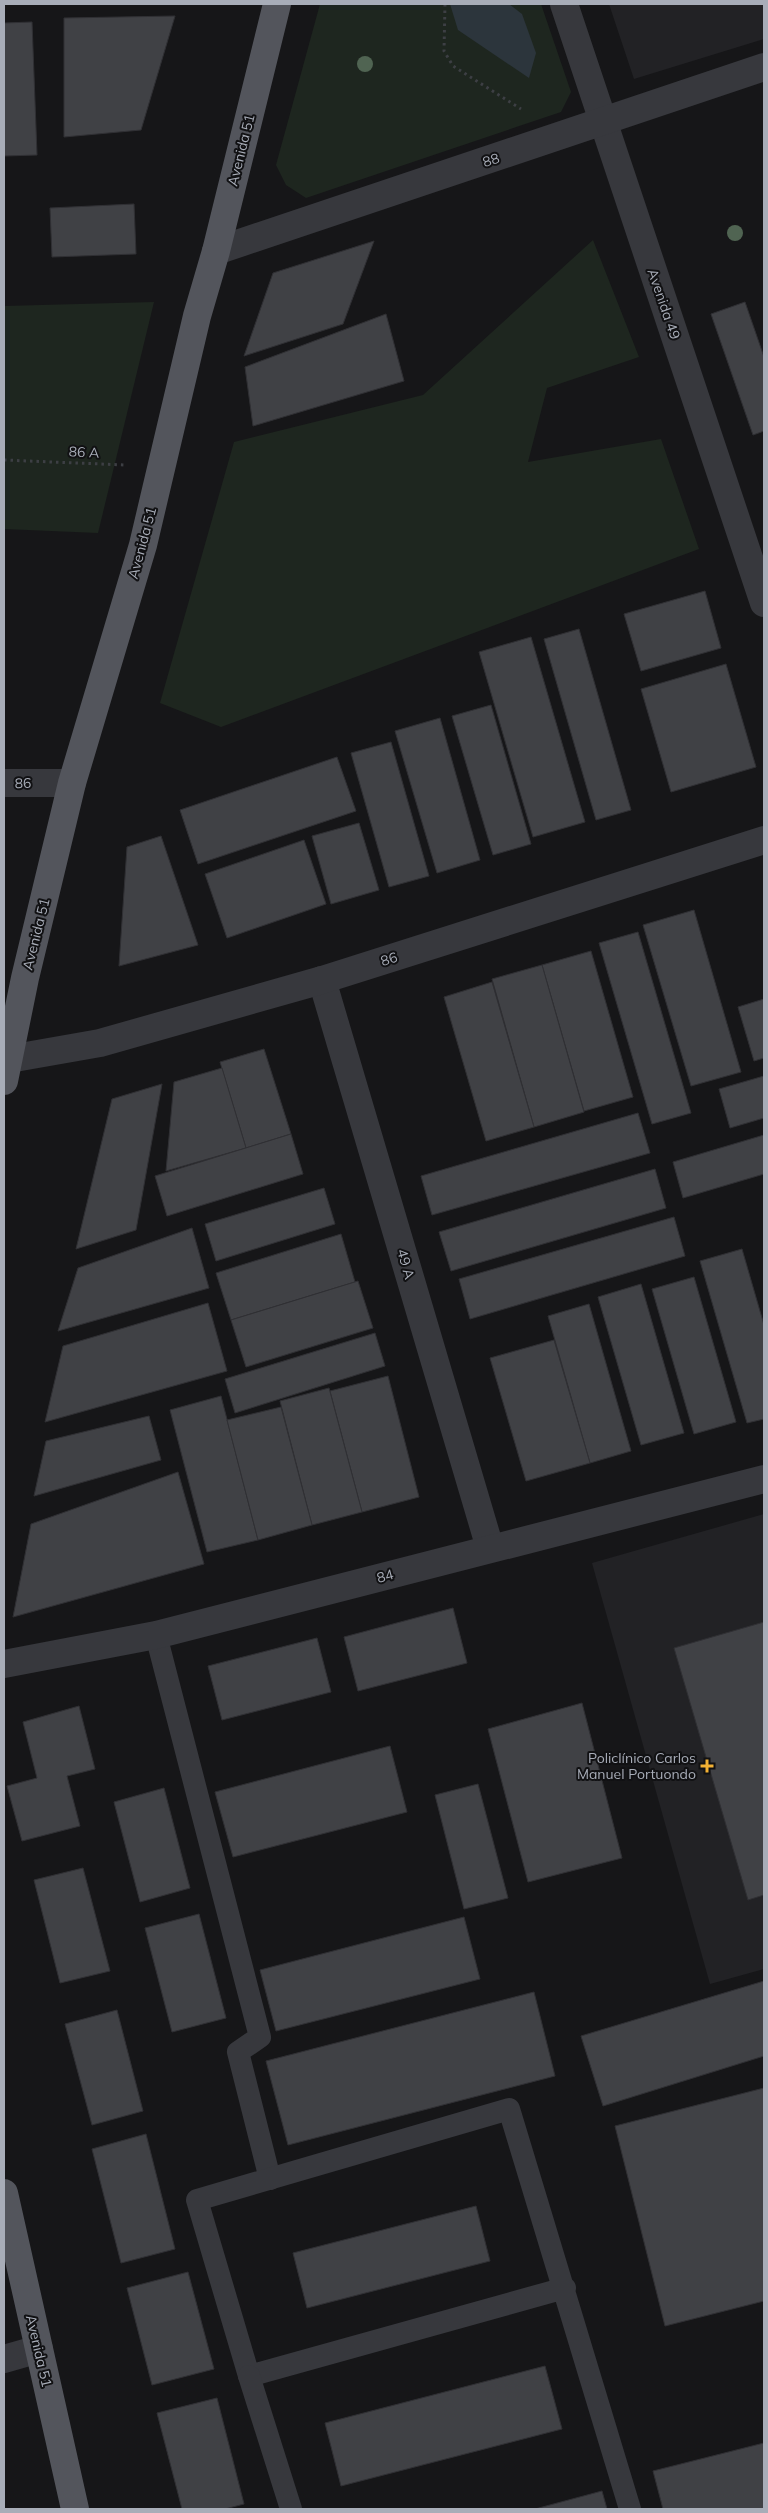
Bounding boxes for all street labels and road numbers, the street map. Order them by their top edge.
street label: Avenida 51 [223,112,259,188]
street label: 88 [480,149,502,171]
street label: Avenida 49 [643,266,685,342]
street label: 86 A [68,442,101,462]
street label: Avenida 51 [124,505,160,581]
street label: 86 [14,774,32,792]
street label: Avenida 51 [18,896,54,972]
street label: 86 [378,948,400,970]
street label: 49 A [393,1247,419,1282]
street label: 84 [375,1565,396,1587]
street label: Avenida 51 [22,2313,56,2389]

